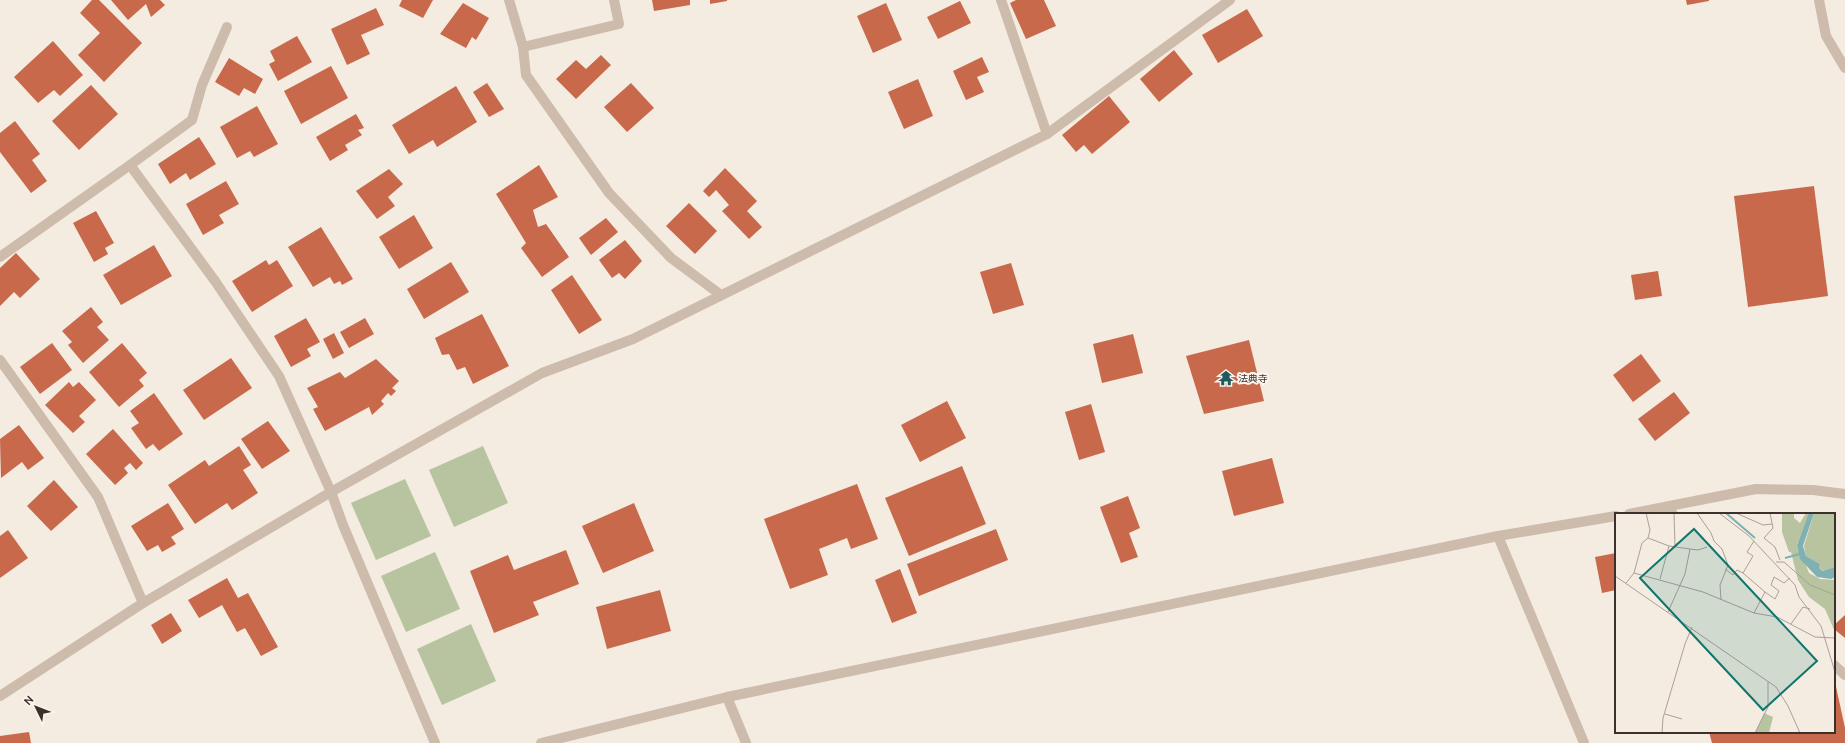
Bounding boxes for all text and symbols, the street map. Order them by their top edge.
temple icon: 法典寺 [1217,369,1235,387]
place label: 法典寺 [1238,373,1268,384]
inset map [1615,513,1835,733]
north arrow [16,687,56,727]
text: N [21,693,36,707]

